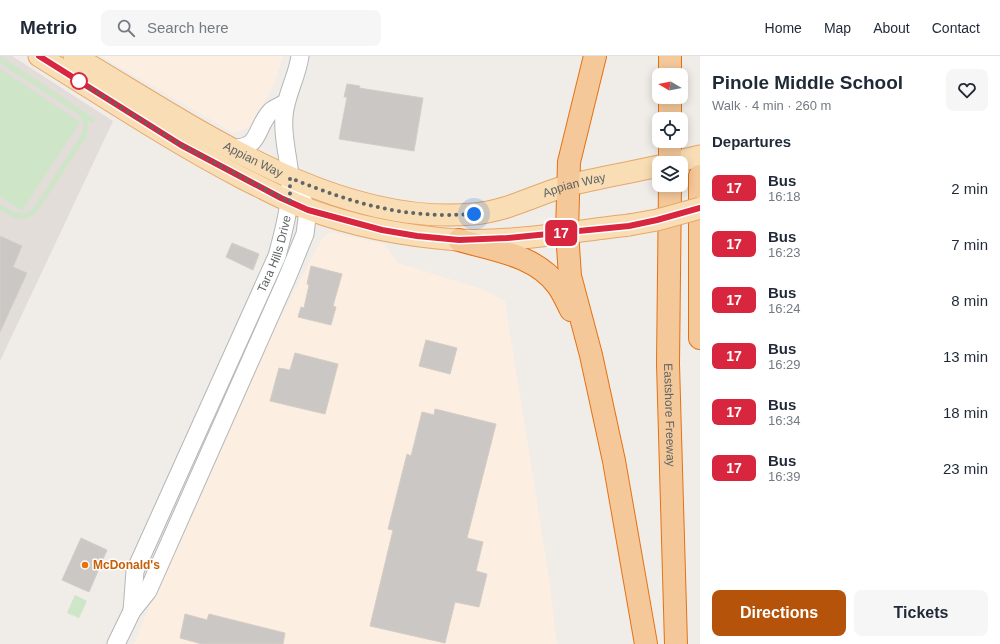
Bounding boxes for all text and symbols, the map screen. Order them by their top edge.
search box [101,10,381,46]
text: Metrio [20,17,77,38]
icon: search [115,17,137,39]
text: Search here [147,19,229,36]
text: Home [765,20,802,36]
text: Map [824,20,851,36]
text: About [873,20,910,36]
text: Contact [932,20,980,36]
north arrow [652,68,688,104]
map controls [652,68,688,192]
button: heart [946,69,988,111]
unlabelled marker [70,72,88,90]
text: Pinole Middle School [712,72,903,93]
text: Walk · 4 min · 260 m [712,98,831,113]
button: locate [652,112,688,148]
text: Departures [712,133,791,150]
street label: Appian Way [221,139,285,180]
button: layers [652,156,688,192]
street label: Appian Way [541,170,607,200]
text: Bus [768,172,796,189]
text: 17 [726,180,742,196]
text: 2 min [951,180,988,197]
text: 16:18 [768,189,801,204]
your location [464,204,484,224]
street label: Tara Hills Drive [255,214,294,294]
line badge: 17 [543,220,579,246]
text: 17 [553,225,569,241]
text: Bus [768,228,796,245]
text: 17 [726,236,742,252]
text: 7 min [951,236,988,253]
text: 16:23 [768,245,801,260]
text: Bus [768,284,796,301]
text: 17 [726,292,742,308]
text: 8 min [951,292,988,309]
text: 16:24 [768,301,801,316]
text: Bus [768,340,796,357]
text: 17 [726,348,742,364]
text: 13 min [943,348,988,365]
text: 16:29 [768,357,801,372]
street label: Eastshore Freeway [661,363,678,467]
text: Bus [768,396,796,413]
text: 17 [726,404,742,420]
text: 18 min [943,404,988,421]
text: 16:34 [768,413,801,428]
text: Bus [768,452,796,469]
text: 17 [726,460,742,476]
text: 23 min [943,460,988,477]
text: 16:39 [768,469,801,484]
place label: McDonald's [93,558,160,572]
marker: McDonald's [80,560,90,570]
button: Directions [712,590,846,636]
button: Tickets [854,590,988,636]

